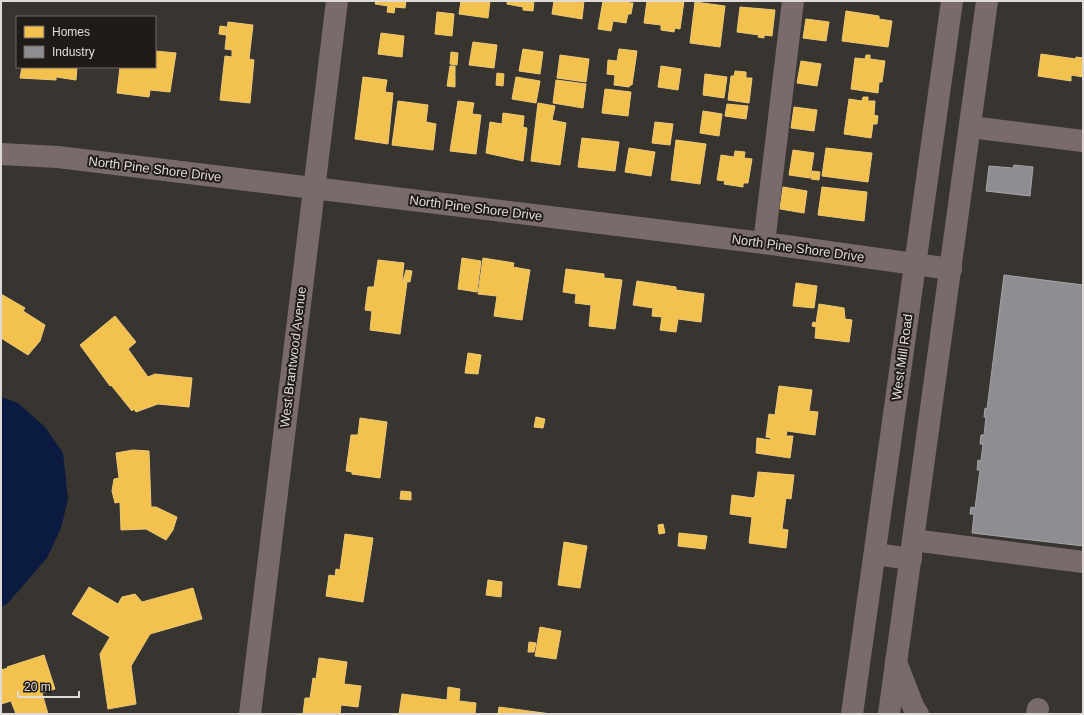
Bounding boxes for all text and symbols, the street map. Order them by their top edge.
legend [16,16,156,68]
text: Homes [52,25,90,39]
text: Industry [52,45,95,59]
street label: North Pine Shore Drive [88,153,222,185]
street label: North Pine Shore Drive [409,192,543,224]
street label: North Pine Shore Drive [731,231,865,265]
street label: West Brantwood Avenue [277,286,309,428]
street label: West Mill Road [889,313,915,401]
scale bar [18,673,79,699]
text: 20 m [24,680,51,694]

